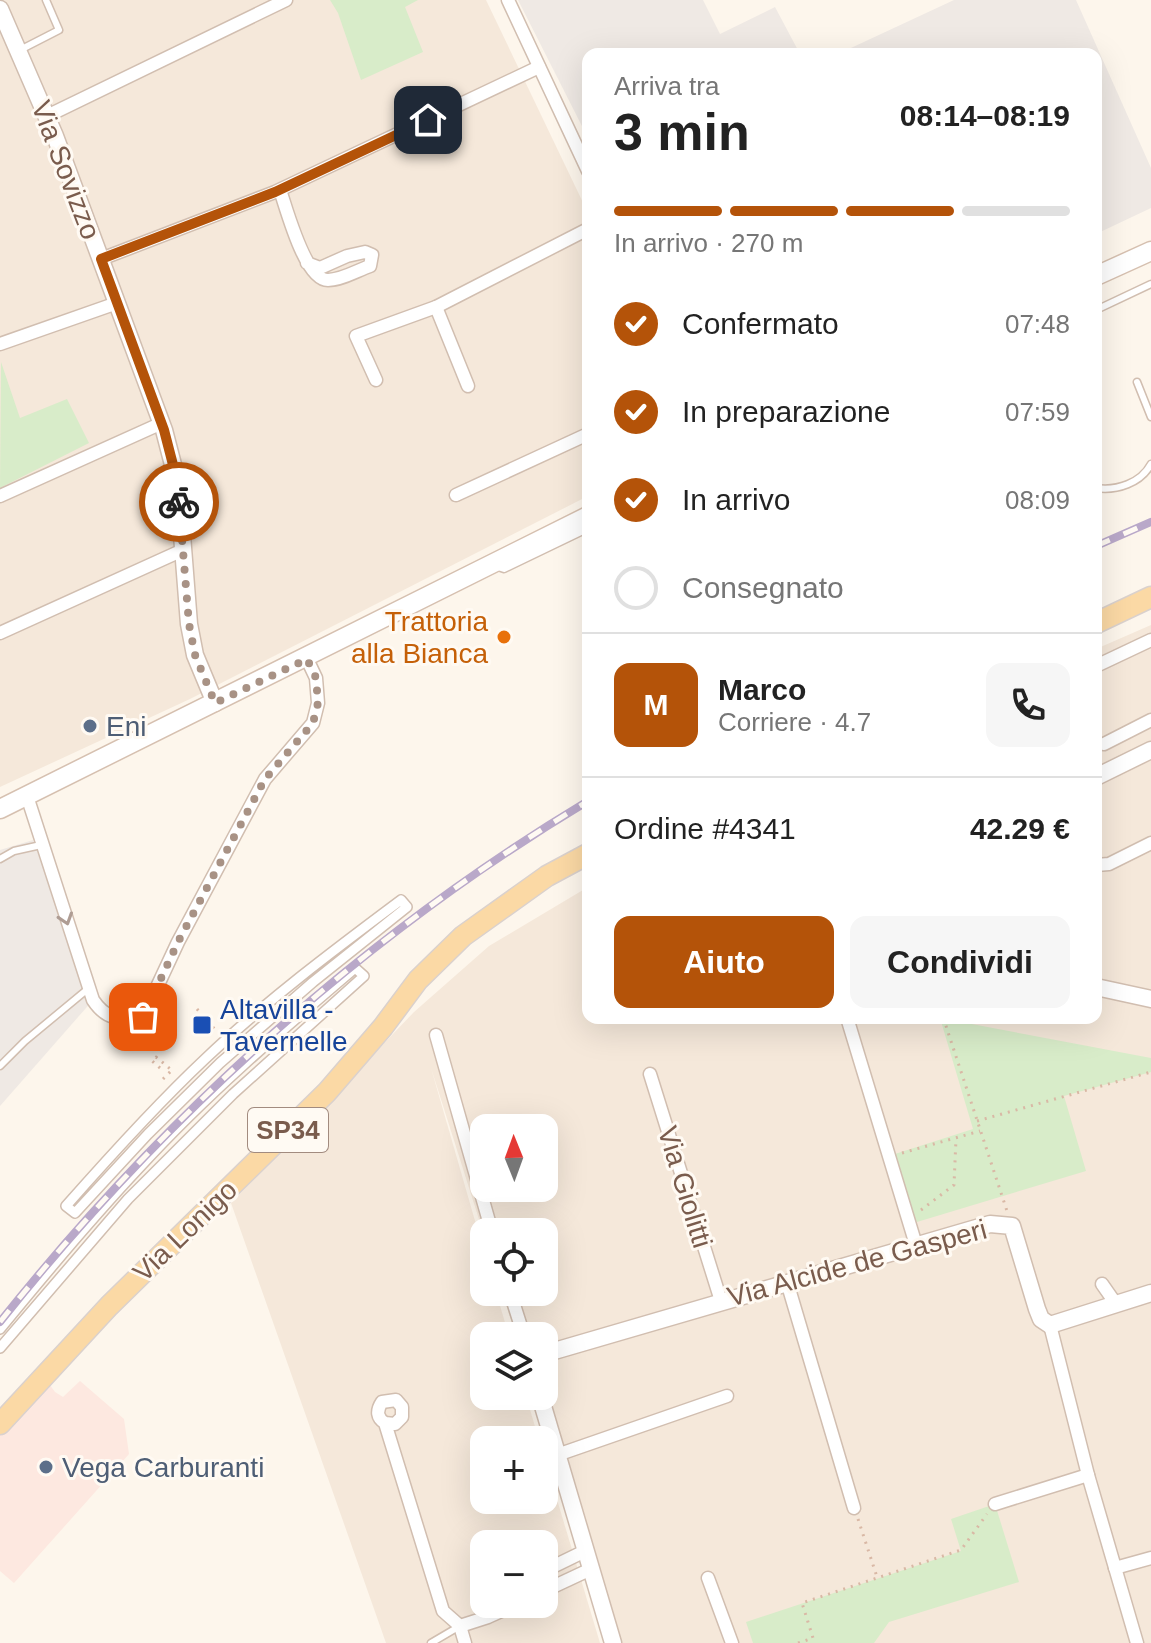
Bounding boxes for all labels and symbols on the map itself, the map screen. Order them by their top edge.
pin [394,86,462,154]
street label: Via Sovizzo [25,96,107,244]
courier [139,462,219,542]
place label: Trattoria alla Bianca [351,606,488,669]
marker: Trattoria alla Bianca [495,628,513,646]
place label: Eni [106,711,146,742]
marker: Eni [81,717,99,735]
one-way arrow [57,912,73,926]
pin [109,983,177,1051]
place label: Altavilla - Tavernelle [220,994,348,1057]
marker: Altavilla - Tavernelle [191,1014,213,1036]
road number: SP34 [248,1108,328,1152]
north arrow [470,1114,558,1202]
street label: Via Giolitti [652,1122,718,1252]
street label: Via Lonigo [127,1174,243,1288]
street label: Via Alcide de Gasperi [724,1213,990,1313]
place label: Vega Carburanti [62,1452,264,1483]
marker: Vega Carburanti [37,1458,55,1476]

